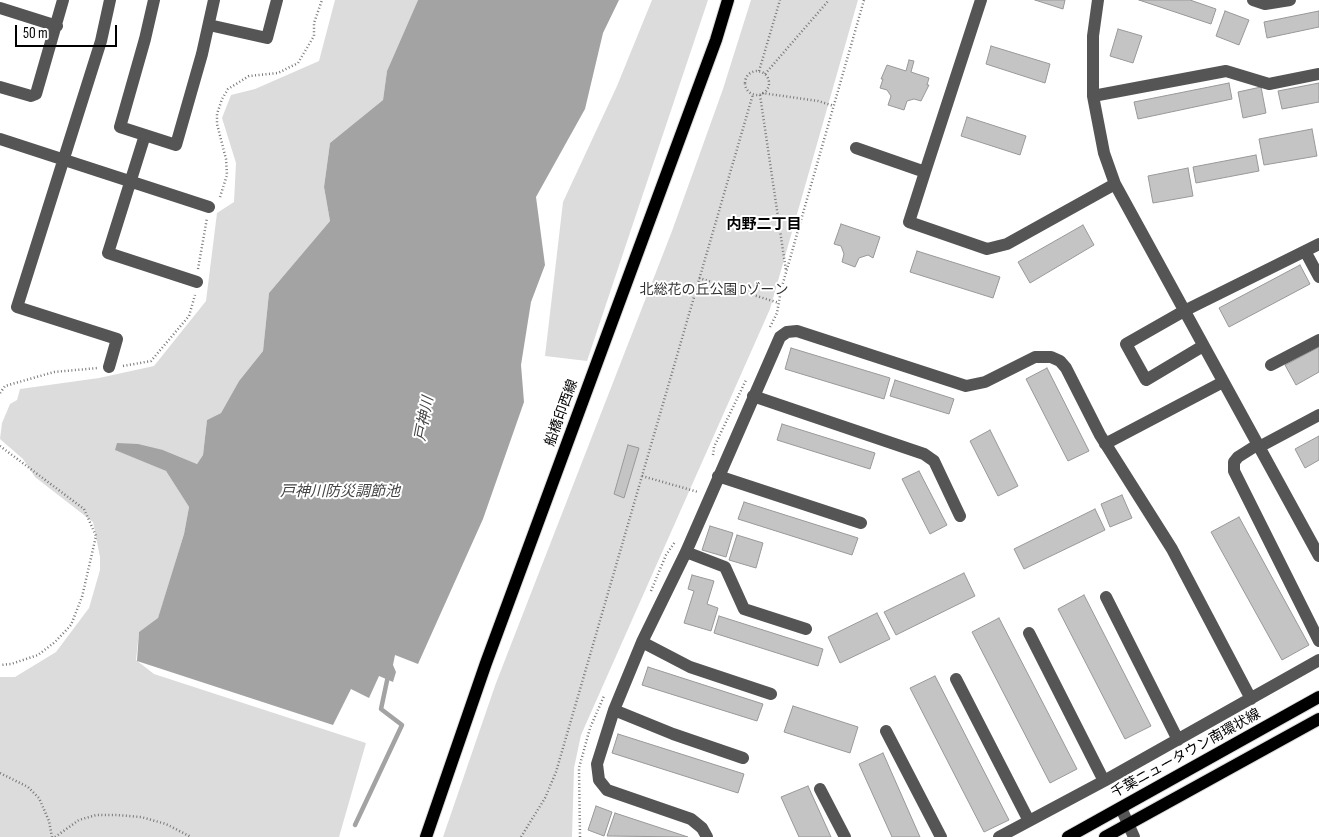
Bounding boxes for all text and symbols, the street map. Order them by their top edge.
scale bar [18,15,120,47]
text: 50 m [23,24,48,43]
district label: 内野二丁目 [727,216,801,234]
park label: 北総花の丘公園 Dゾーン [639,282,789,298]
street label: 船橋印西線 [542,377,582,449]
water label: 戸神川 [412,395,438,443]
water label: 戸神川防災調節池 [280,483,400,501]
street label: 千葉ニュータウン南環状線 [1108,706,1264,802]

